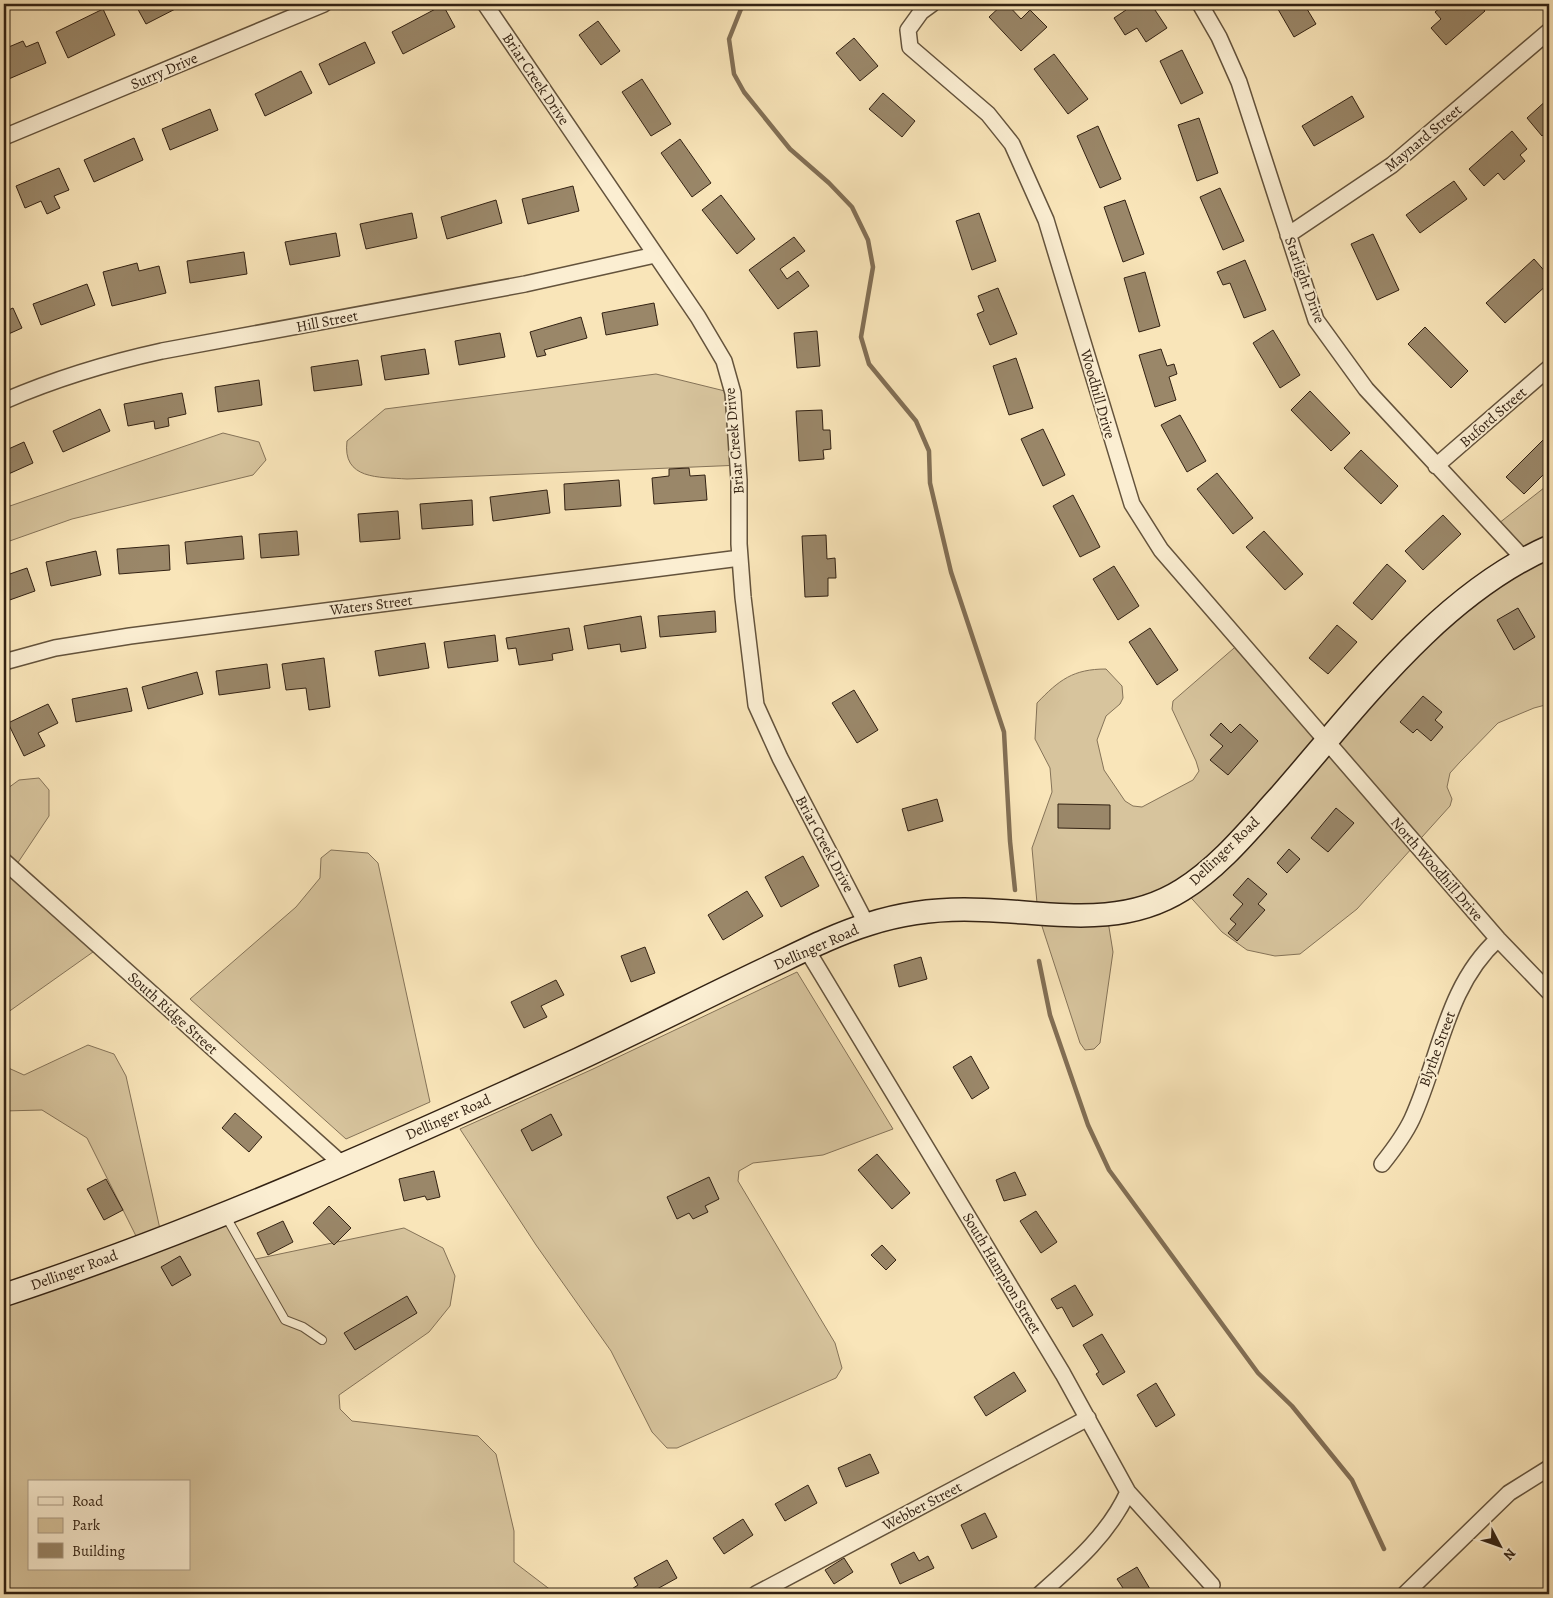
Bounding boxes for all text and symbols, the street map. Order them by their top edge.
street label: Briar Creek Drive [498,29,574,129]
street label: Surry Drive [127,48,201,94]
street label: Maynard Street [1380,100,1466,176]
street label: Starlight Drive [1280,234,1330,326]
street label: Hill Street [294,305,360,337]
street label: Woodhill Drive [1075,346,1120,441]
street label: Buford Street [1455,382,1531,452]
street label: Briar Creek Drive [719,387,749,495]
street label: Waters Street [328,590,413,620]
street label: Briar Creek Drive [791,792,859,896]
street label: Dellinger Road [1184,811,1264,890]
street label: North Woodhill Drive [1386,813,1488,925]
street label: Dellinger Road [770,919,863,975]
street label: South Ridge Street [124,967,222,1059]
street label: Blythe Street [1414,1008,1460,1089]
street label: Dellinger Road [402,1089,495,1145]
street label: South Hampton Street [958,1209,1046,1337]
street label: Dellinger Road [28,1245,121,1295]
street label: Webber Street [878,1477,965,1536]
legend [28,1480,190,1570]
text: Road [72,1491,104,1511]
text: Park [72,1515,101,1535]
north arrow [1476,1520,1526,1570]
text: Building [72,1541,125,1561]
text: N [1499,1544,1520,1564]

